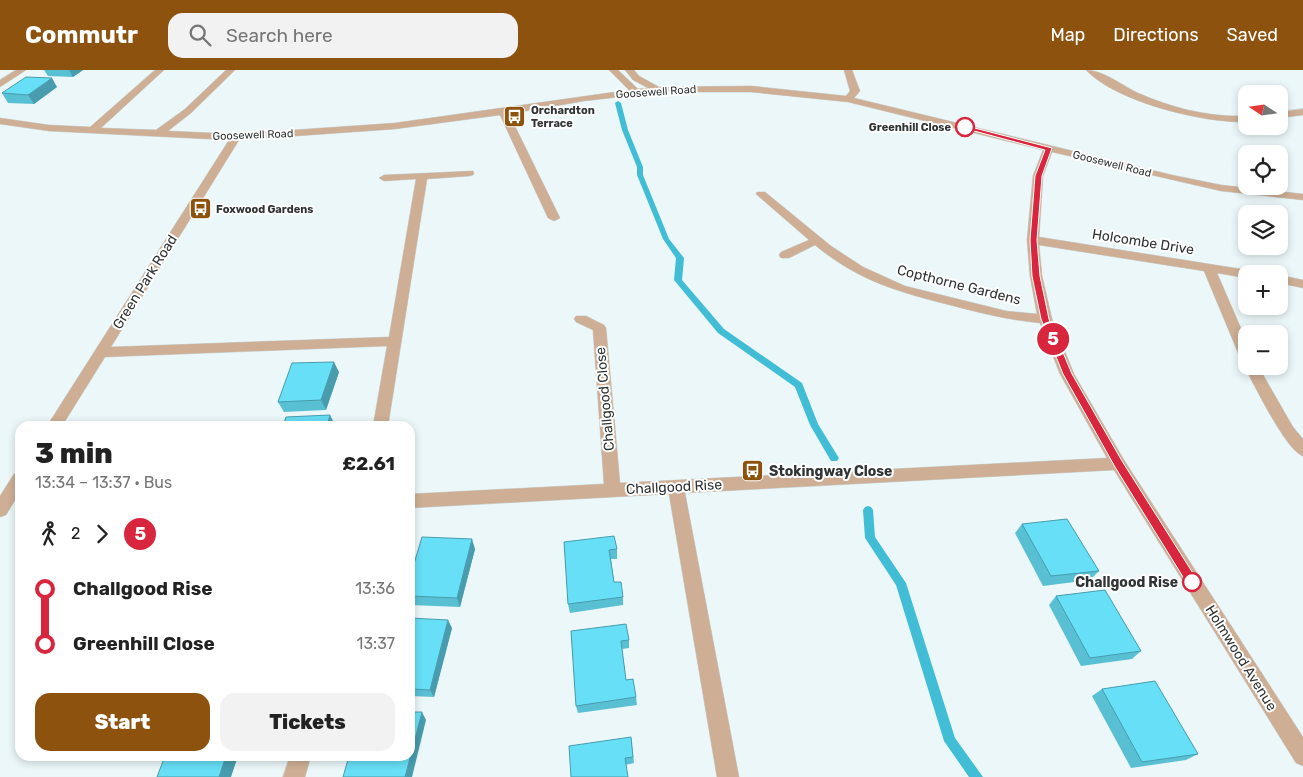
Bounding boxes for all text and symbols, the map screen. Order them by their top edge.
search box [168,13,518,58]
text: Commutr [25,21,138,49]
icon: search [186,21,214,49]
text: Search here [226,24,333,47]
text: Map [1050,24,1085,46]
text: Directions [1113,24,1199,46]
text: Saved [1227,24,1278,46]
street label: Goosewell Road [615,83,697,101]
north arrow [1238,85,1288,135]
map controls [1238,85,1288,375]
bus stop icon: Orchardton Terrace [503,104,527,128]
place label: Orchardton Terrace [531,104,595,130]
marker: Greenhill Close [955,117,975,137]
place label: Greenhill Close [869,121,951,134]
street label: Goosewell Road [212,127,294,143]
button: locate [1238,145,1288,195]
street label: Goosewell Road [1071,148,1153,180]
bus stop icon: Foxwood Gardens [188,197,212,221]
place label: Foxwood Gardens [216,203,313,216]
button: layers [1238,205,1288,255]
street label: Holcombe Drive [1091,226,1195,258]
street label: Green Park Road [109,232,181,332]
street label: Copthorne Gardens [895,261,1023,309]
button: + [1238,265,1288,315]
line badge: 5 [1037,323,1069,355]
button: − [1238,325,1288,375]
text: 5 [1047,328,1059,350]
street label: Challgood Close [592,346,618,452]
text: 3 min [35,437,113,470]
text: £2.61 [342,452,395,475]
bus stop icon: Stokingway Close [741,459,765,483]
place label: Stokingway Close [769,463,892,480]
text: 13:34 – 13:37 · Bus [35,473,172,492]
street label: Challgood Rise [626,476,723,498]
icon: walk [35,520,63,548]
icon: forward [88,520,116,548]
text: 5 [134,523,146,545]
text: 2 [71,524,80,543]
marker: Challgood Rise [1182,572,1202,592]
place label: Challgood Rise [1075,574,1178,591]
text: Challgood Rise [73,577,212,600]
text: 13:36 [355,579,395,598]
street label: Holmwood Avenue [1202,602,1280,714]
text: Greenhill Close [73,632,215,655]
text: 13:37 [357,634,395,653]
button: Start [35,693,210,751]
button: Tickets [220,693,395,751]

